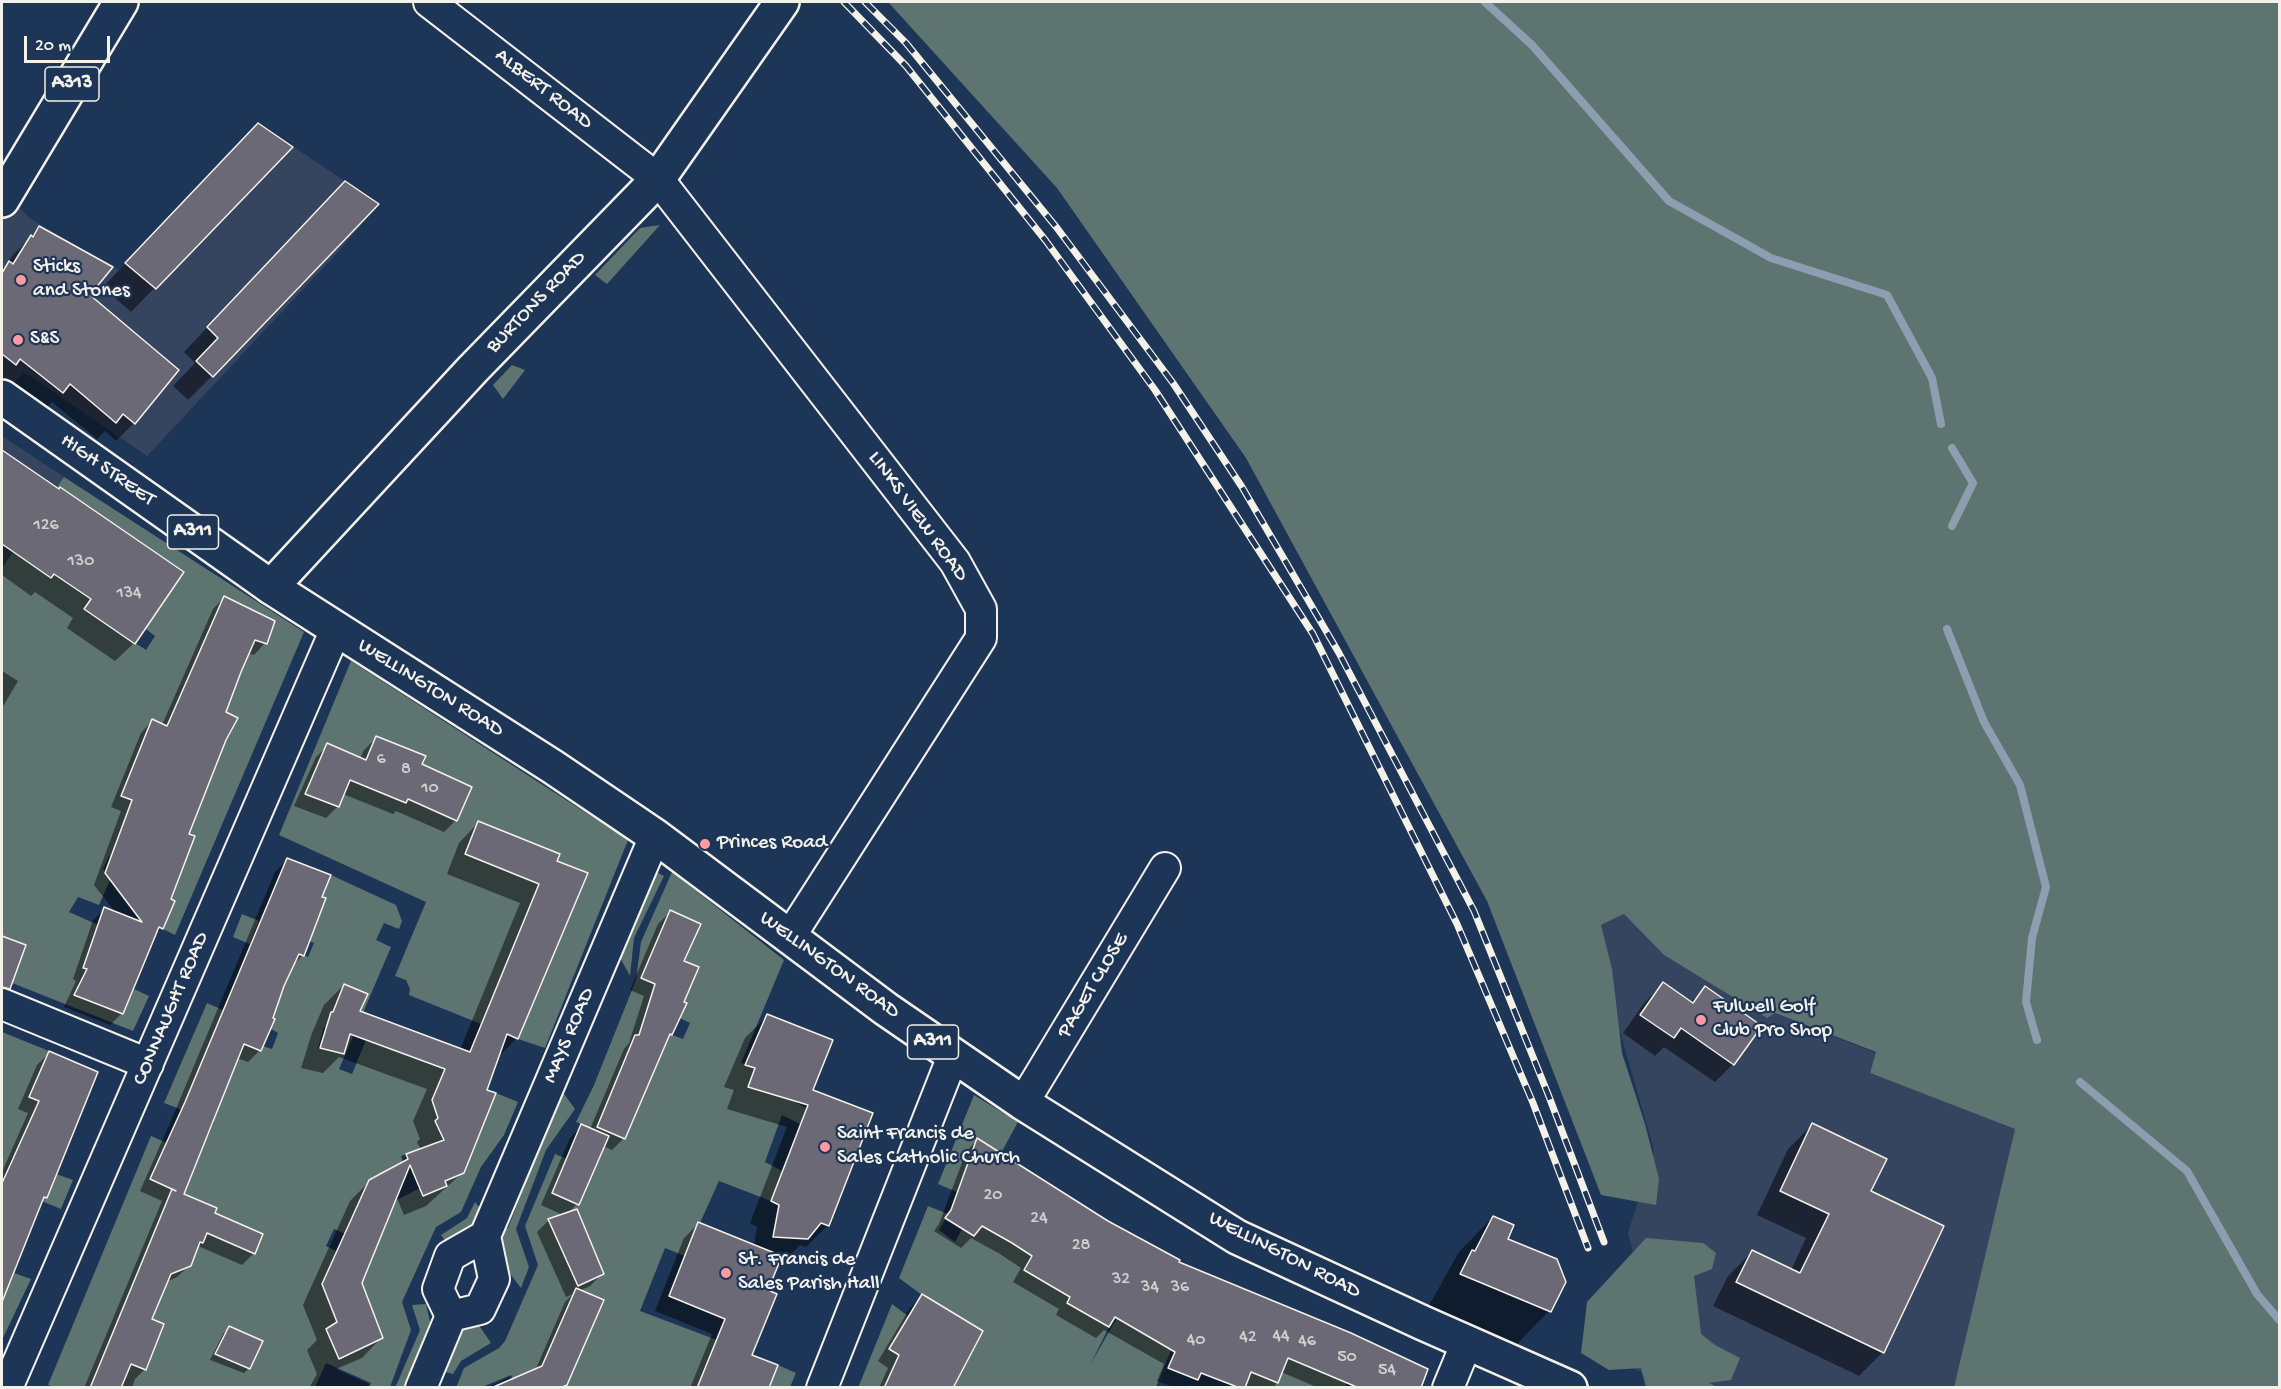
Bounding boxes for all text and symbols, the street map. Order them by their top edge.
scale bar [27,24,112,62]
text: 20 m [35,36,71,57]
street label: ALBERT ROAD [489,44,597,136]
road number: A313 [45,67,99,101]
street label: BURTONS ROAD [482,247,592,359]
place label: Sticks and Stones [33,255,130,305]
marker: Sticks and Stones [14,273,28,287]
place label: S&S [30,327,59,353]
marker: S&S [11,333,25,347]
street label: HIGH STREET [55,429,159,513]
street label: LINKS VIEW ROAD [861,447,973,587]
house number: 126 [33,515,59,537]
road number: A311 [168,515,218,549]
house number: 130 [68,551,94,573]
house number: 134 [116,583,142,605]
street label: WELLINGTON ROAD [352,634,508,744]
house number: 6 [376,749,386,771]
house number: 8 [401,759,411,781]
house number: 10 [421,778,439,800]
place label: Princes Road [717,831,827,857]
marker: Princes Road [698,837,712,851]
street label: WELLINGTON ROAD [754,907,904,1025]
street label: CONNAUGHT ROAD [128,929,216,1089]
street label: PAGET CLOSE [1053,929,1135,1043]
street label: MAYS ROAD [539,985,601,1087]
place label: Fulwell Golf Club Pro Shop [1713,995,1832,1045]
marker: Fulwell Golf Club Pro Shop [1694,1013,1708,1027]
road number: A311 [908,1025,958,1059]
place label: Saint Francis de Sales Catholic Church [837,1122,1020,1172]
marker: Saint Francis de Sales Catholic Church [818,1140,832,1154]
house number: 20 [983,1185,1003,1207]
street label: WELLINGTON ROAD [1204,1207,1364,1305]
house number: 24 [1030,1208,1048,1230]
house number: 28 [1072,1235,1090,1257]
place label: St. Francis de Sales Parish Hall [738,1248,880,1298]
marker: St. Francis de Sales Parish Hall [719,1266,733,1280]
house number: 32 [1112,1269,1130,1291]
house number: 34 [1141,1277,1159,1299]
house number: 36 [1171,1277,1189,1299]
house number: 44 [1272,1326,1290,1348]
house number: 42 [1239,1327,1257,1349]
house number: 40 [1187,1330,1205,1352]
house number: 46 [1298,1331,1316,1353]
house number: 50 [1337,1347,1357,1369]
house number: 54 [1378,1360,1396,1382]

